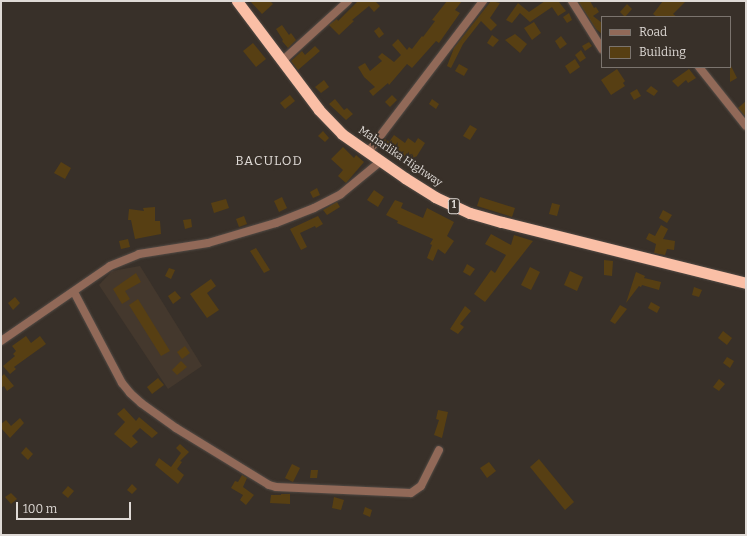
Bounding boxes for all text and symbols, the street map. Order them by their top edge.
legend [601,16,731,68]
text: Road [639,25,667,39]
text: Building [639,45,686,59]
street label: Maharlika Highway [356,124,444,190]
district label: BACULOD [235,153,303,169]
road number: 1 [447,198,461,214]
scale bar [18,494,133,520]
text: 100 m [23,502,57,516]

